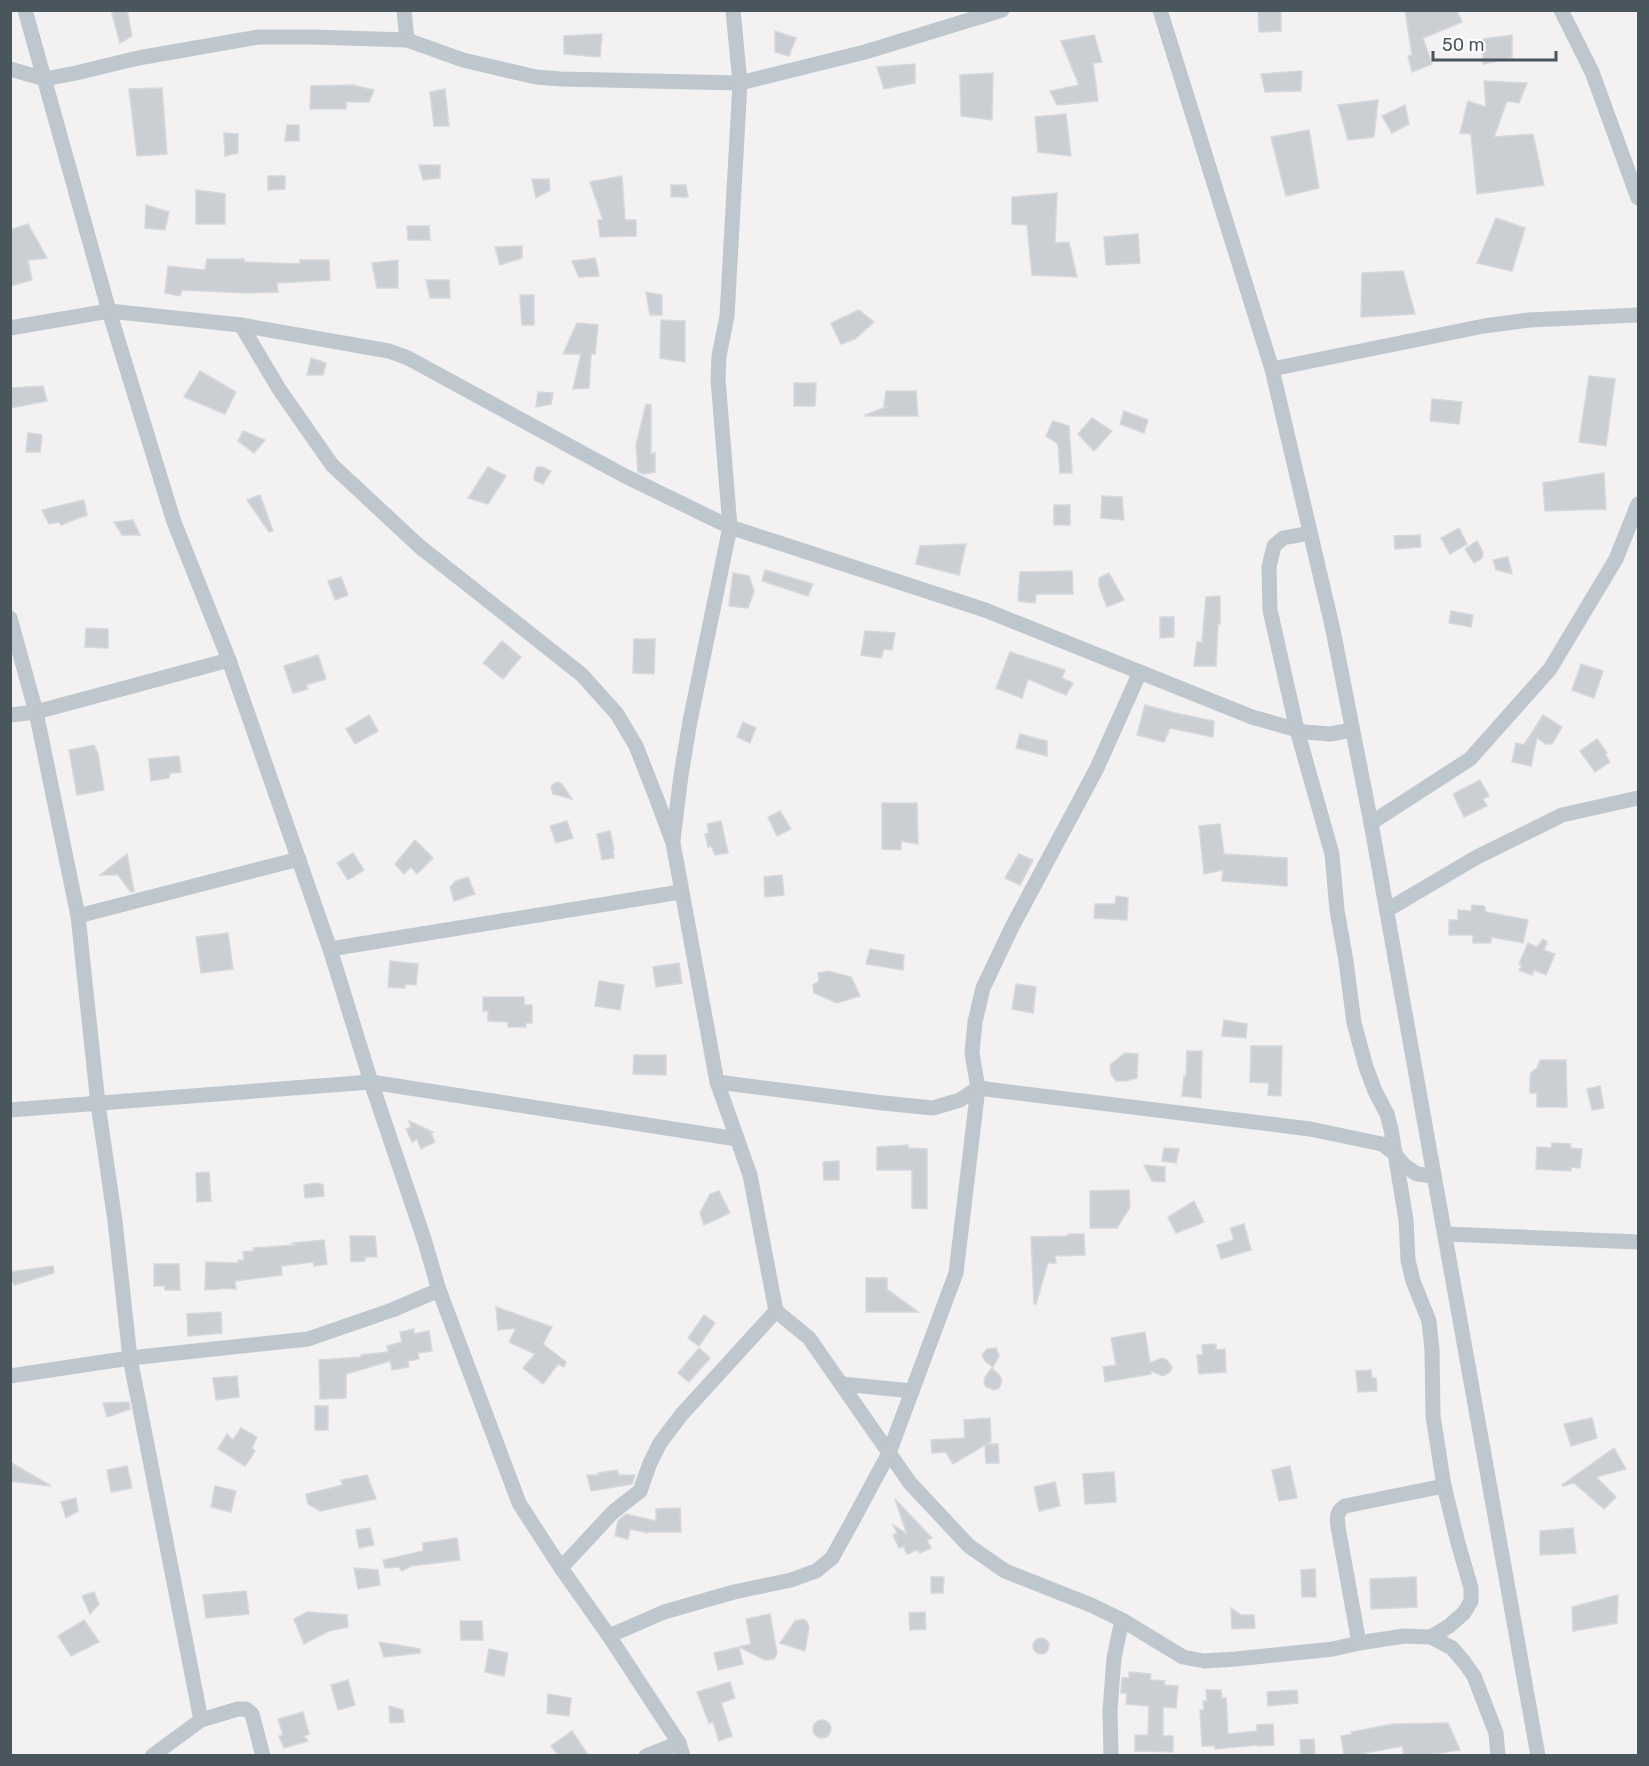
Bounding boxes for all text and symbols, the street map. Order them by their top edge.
scale bar [1433,24,1556,62]
text: 50 m [1442,34,1485,56]

